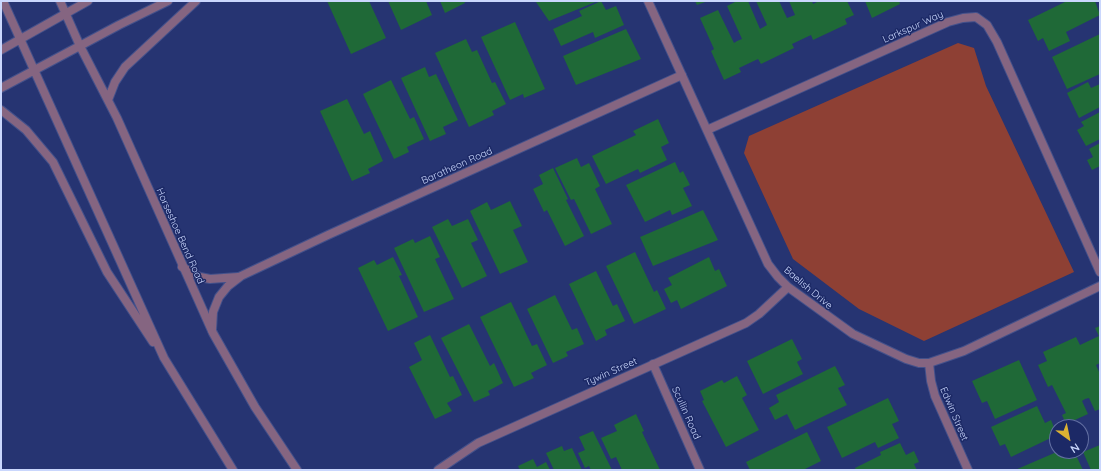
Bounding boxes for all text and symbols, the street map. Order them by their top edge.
street label: Larkspur Way [881,8,945,46]
street label: Baratheon Road [420,145,494,187]
street label: Horseshoe Bend Road [153,186,207,286]
street label: Baelish Drive [781,264,835,312]
street label: Tywin Street [583,355,639,389]
street label: Scullin Road [669,385,703,441]
street label: Edwin Street [937,385,971,443]
north arrow [1049,419,1089,459]
text: N [1068,440,1082,456]

